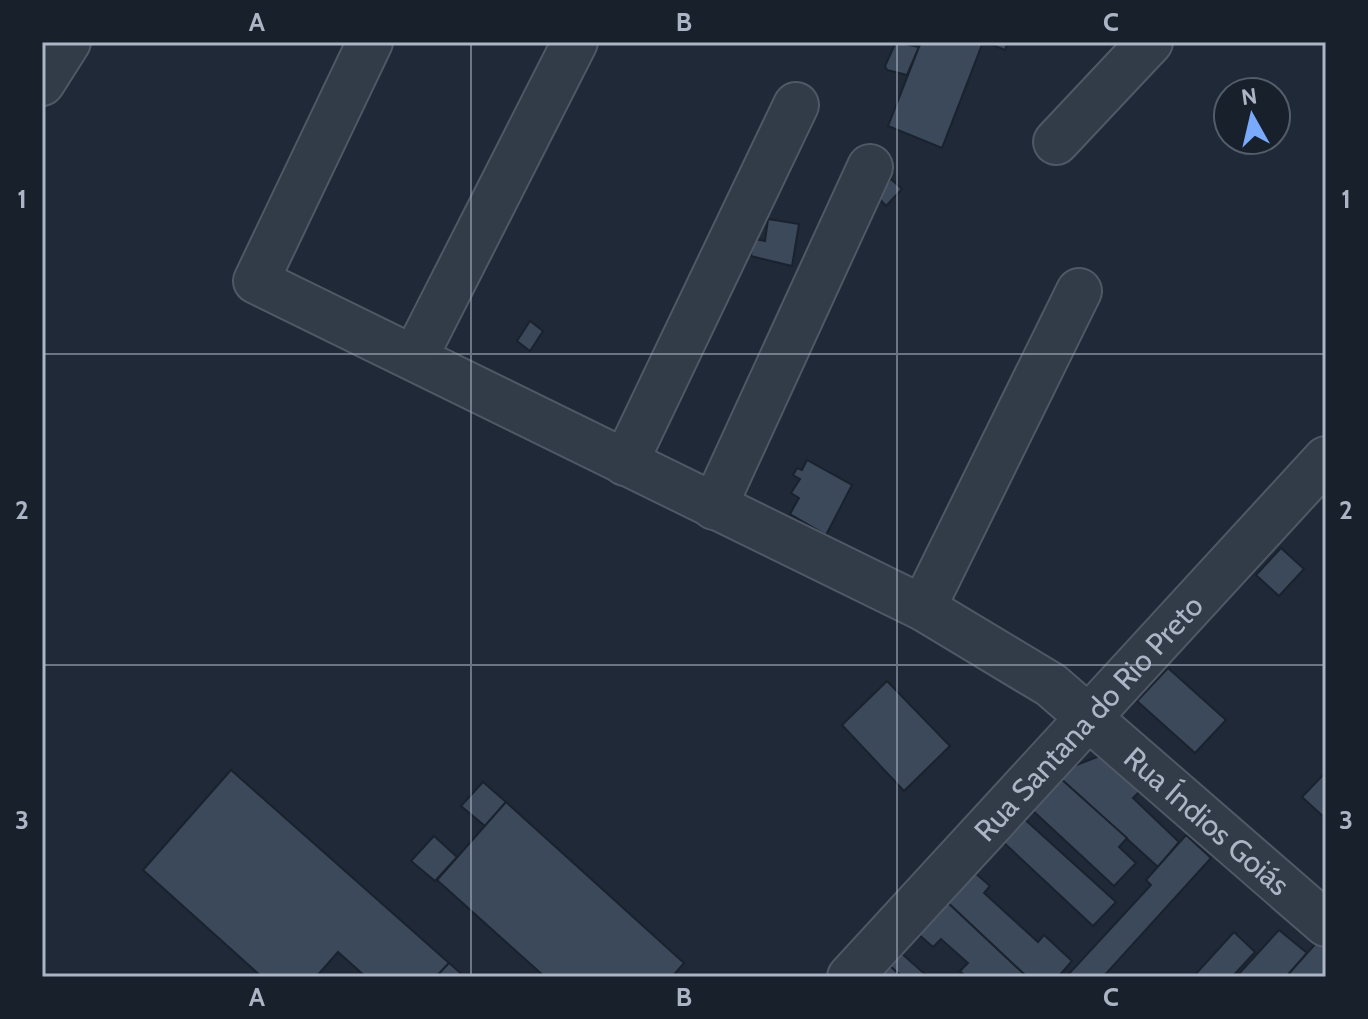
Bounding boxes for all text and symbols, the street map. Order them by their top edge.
text: A [249,6,266,38]
text: B [676,6,692,38]
text: C [1103,6,1119,38]
north arrow [1212,76,1292,156]
text: N [1240,82,1259,111]
text: 1 [17,183,27,215]
text: 1 [1341,183,1351,215]
text: 2 [15,494,29,526]
text: 2 [1339,494,1353,526]
street label: Rua Santana do Rio Preto [966,587,1210,849]
street label: Rua Índios Goiás [1117,739,1298,903]
text: 3 [15,804,29,836]
text: 3 [1339,804,1353,836]
text: A [249,981,266,1013]
text: B [676,981,692,1013]
text: C [1103,981,1119,1013]

